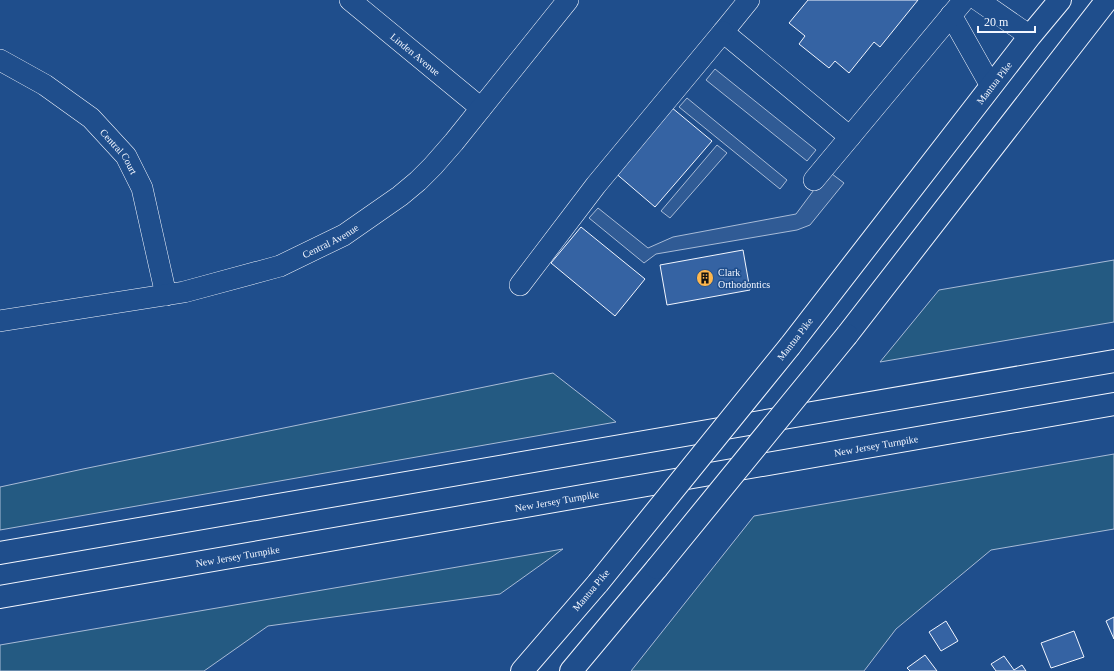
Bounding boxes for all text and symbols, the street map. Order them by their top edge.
scale bar [978,8,1035,34]
text: 20 m [984,15,1009,29]
street label: Linden Avenue [389,31,443,78]
street label: Mantua Pike [974,59,1014,106]
street label: Central Court [98,126,140,176]
street label: Central Avenue [300,221,361,260]
place label: Clark Orthodontics [718,267,770,290]
building icon: Clark Orthodontics [695,268,715,288]
street label: Mantua Pike [775,315,815,362]
street label: New Jersey Turnpike [833,432,919,458]
street label: New Jersey Turnpike [514,488,600,513]
street label: New Jersey Turnpike [195,543,281,569]
street label: Mantua Pike [570,567,612,613]

